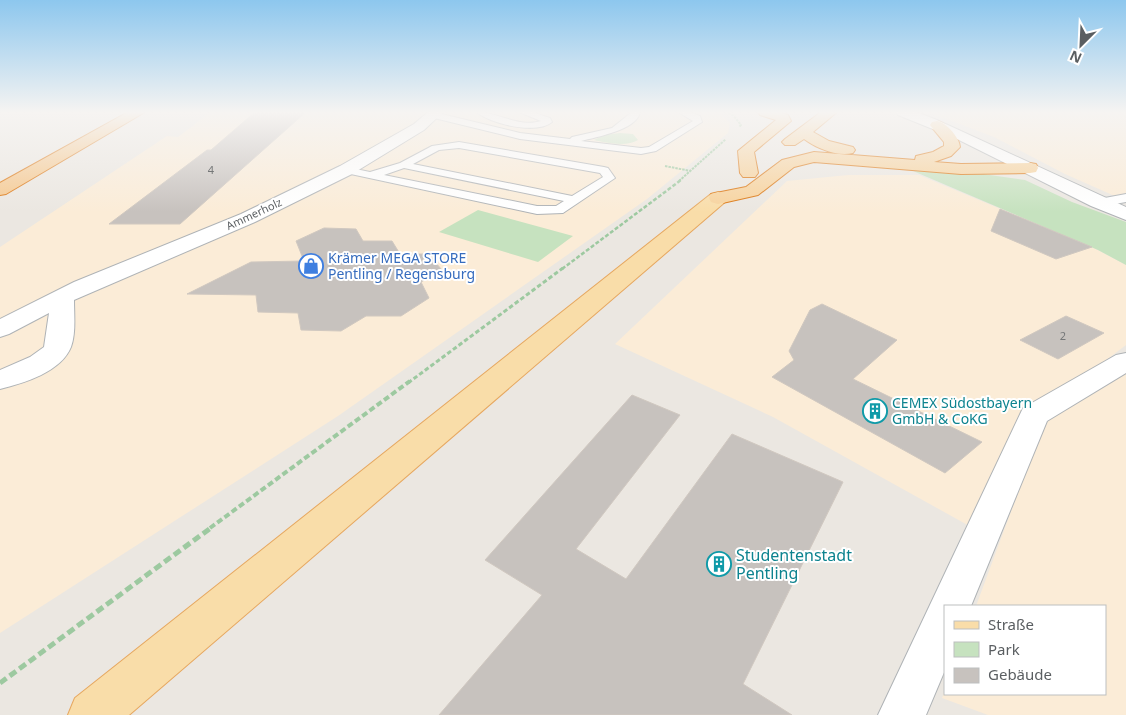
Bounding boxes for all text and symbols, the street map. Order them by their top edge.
north arrow [1056,20,1106,70]
text: N [1066,46,1085,68]
house number: 4 [208,162,215,177]
street label: Ammerholz [224,194,284,233]
place label: Krämer MEGA STORE Pentling / Regensburg [328,248,475,283]
shop icon: Krämer MEGA STORE Pentling / Regensburg [298,253,324,279]
house number: 2 [1060,328,1066,343]
place label: CEMEX Südostbayern GmbH & CoKG [892,393,1032,428]
building icon: CEMEX Südostbayern GmbH & CoKG [862,398,888,424]
place label: Studentenstadt Pentling [736,544,852,584]
building icon: Studentenstadt Pentling [706,551,732,577]
legend [944,605,1106,695]
text: Straße [988,614,1034,634]
text: Park [988,639,1020,659]
text: Gebäude [988,664,1052,684]

